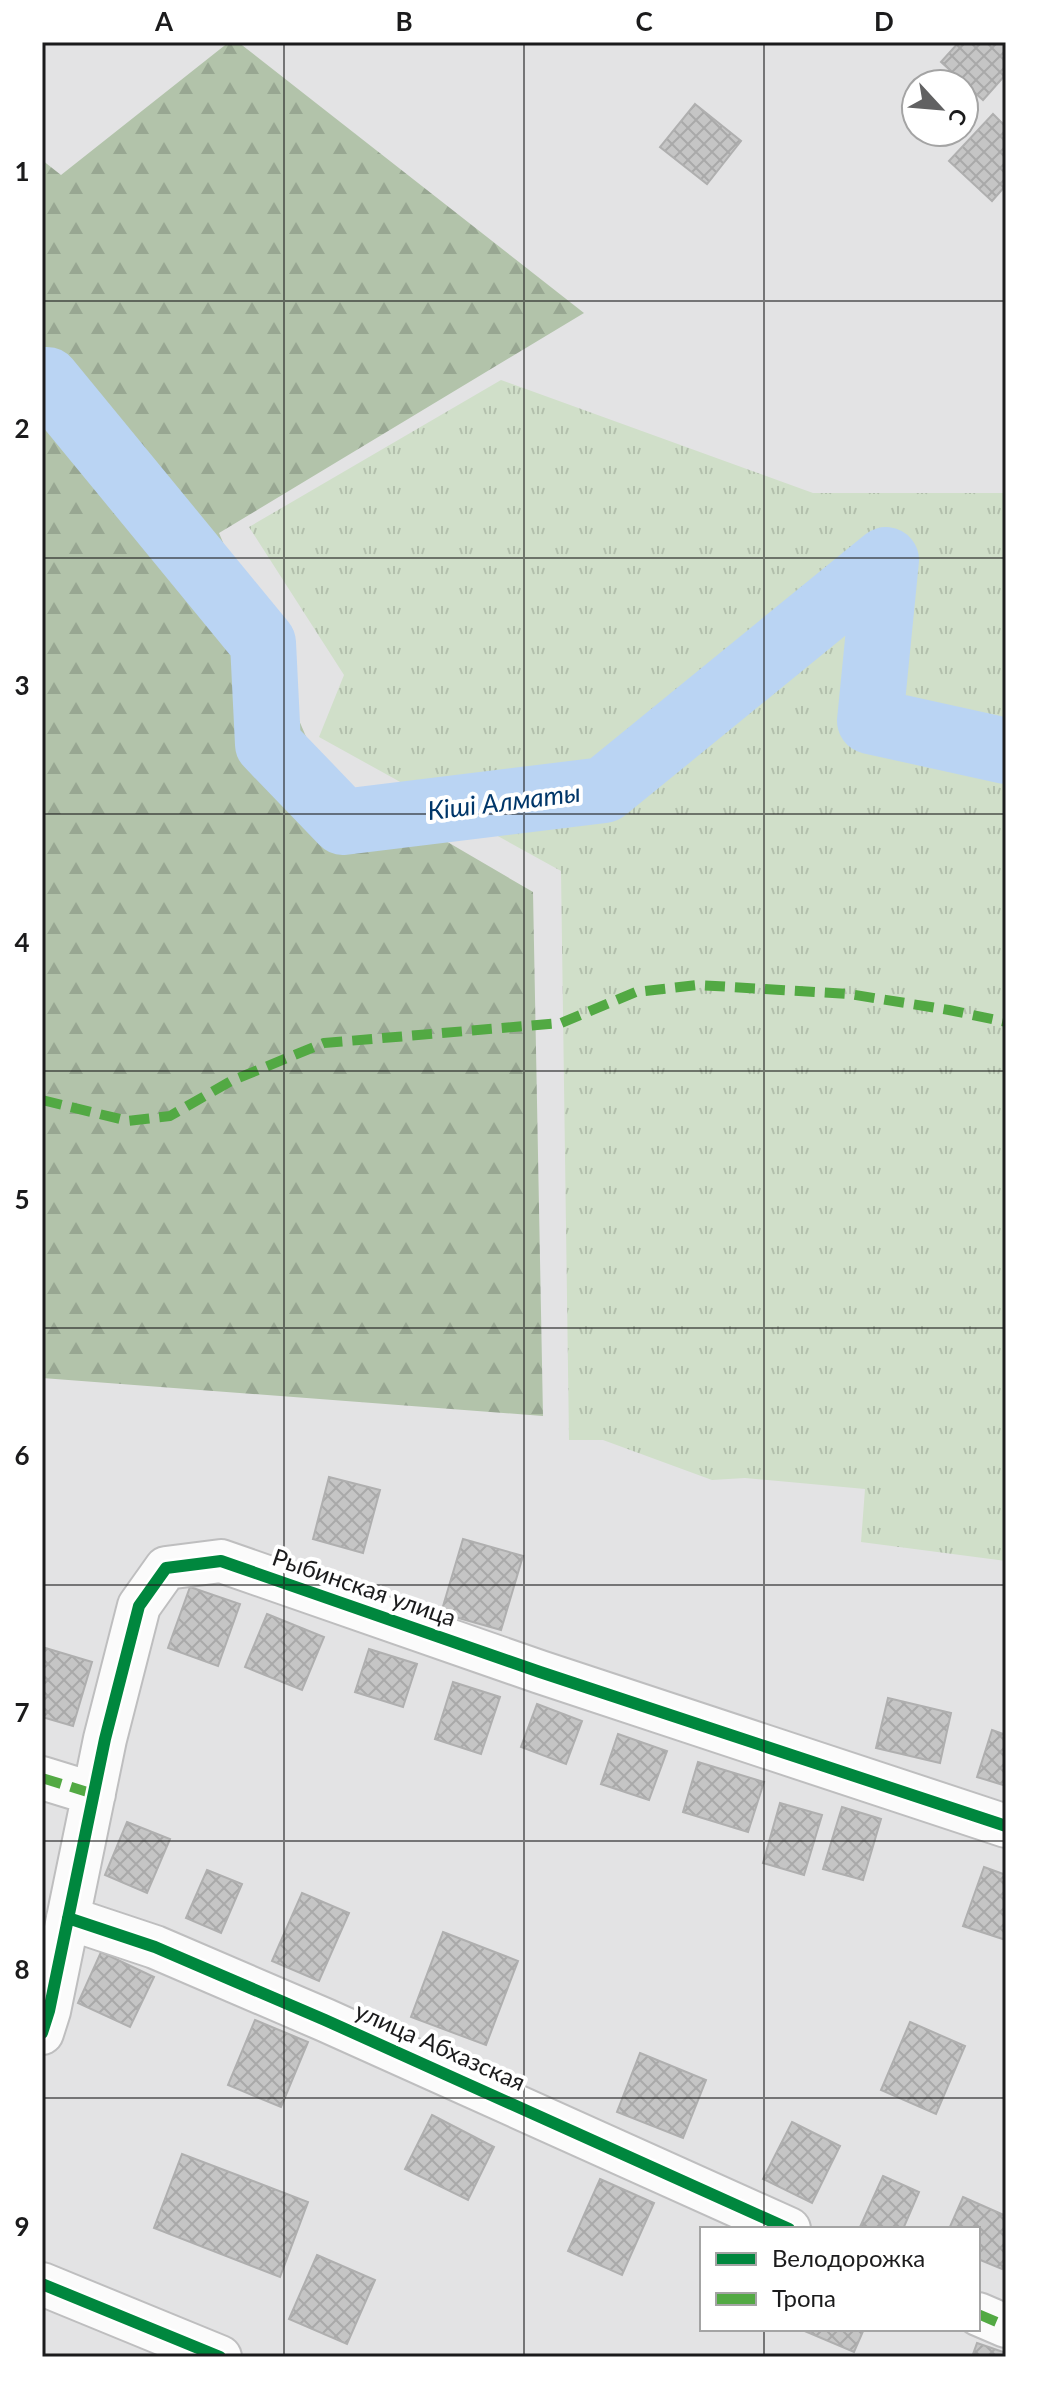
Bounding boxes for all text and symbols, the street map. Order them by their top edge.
text: A [154,5,174,37]
text: B [395,5,413,37]
text: C [635,5,653,37]
text: D [874,5,894,37]
north arrow [900,68,980,148]
text: С [943,105,974,130]
text: 1 [14,155,30,187]
text: 2 [14,412,30,444]
text: 3 [14,669,30,701]
water label: Кіші Алматы [425,776,582,826]
text: 4 [14,926,30,958]
text: 5 [14,1183,30,1215]
text: 6 [14,1439,30,1471]
street label: Рыбинская улица [269,1542,460,1632]
text: 7 [14,1696,30,1728]
text: 8 [14,1953,30,1985]
street label: улица Абхазская [351,1995,530,2096]
text: 9 [14,2210,30,2242]
legend [700,2227,980,2331]
text: Велодорожка [772,2243,925,2272]
text: Тропа [772,2283,836,2312]

